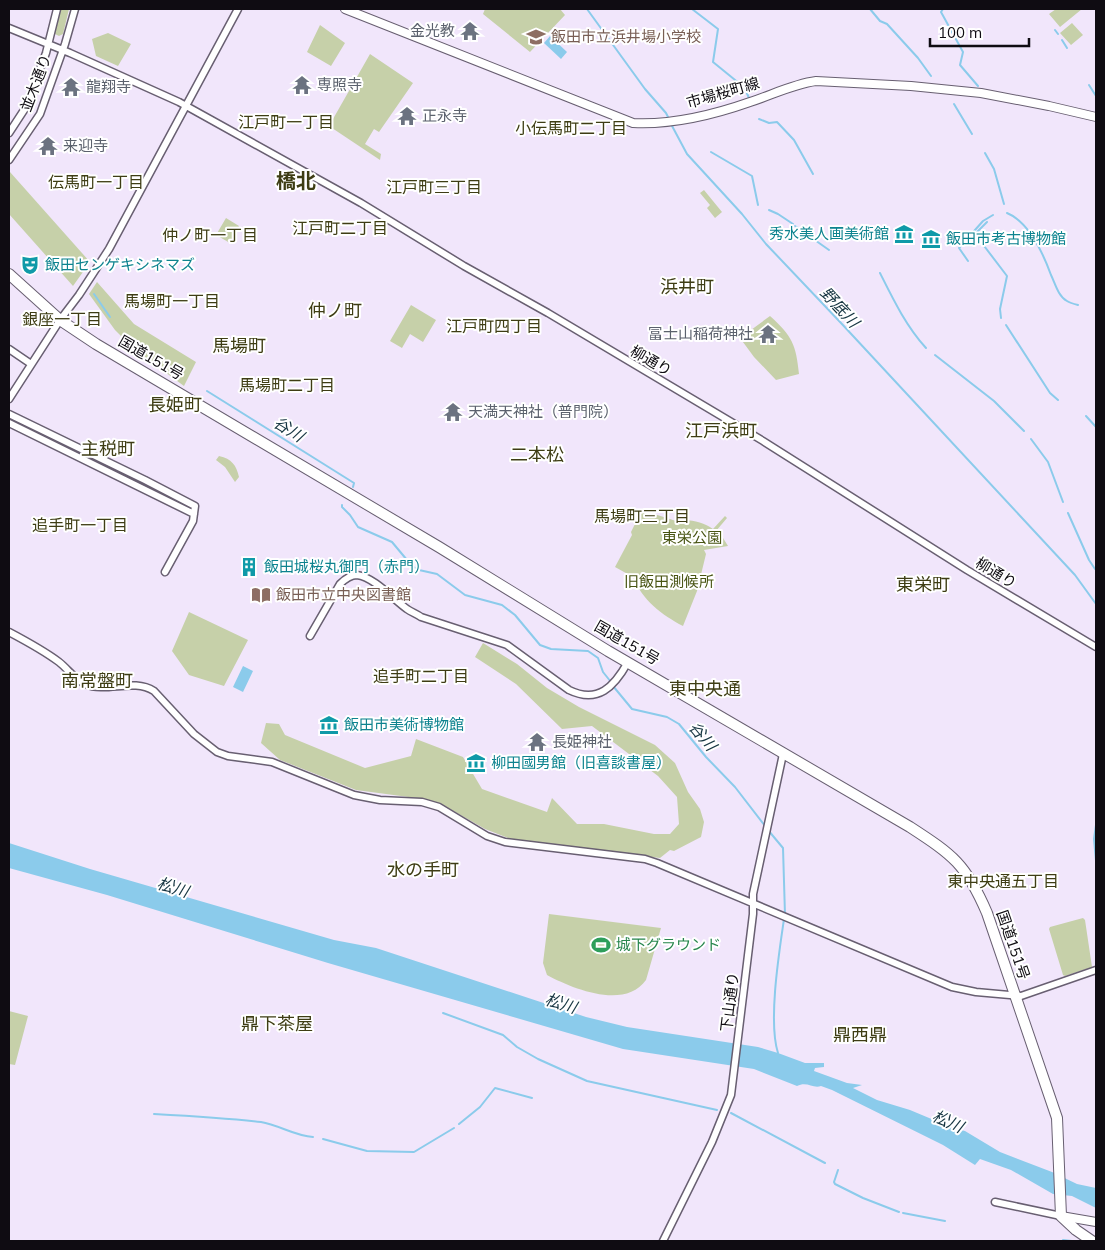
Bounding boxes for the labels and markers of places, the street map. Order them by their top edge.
temple icon: 金光教 [459,20,481,42]
place label: 金光教 [410,21,455,40]
school or university icon: 飯田市立浜井場小学校 [525,26,547,48]
place label: 飯田市立浜井場小学校 [551,27,701,46]
temple icon: 専照寺 [291,74,313,96]
place label: 専照寺 [317,75,362,94]
temple icon: 龍翔寺 [60,76,82,98]
place label: 龍翔寺 [86,77,131,96]
temple icon: 正永寺 [396,105,418,127]
place label: 正永寺 [422,106,467,125]
temple icon: 来迎寺 [37,135,59,157]
place label: 来迎寺 [63,136,108,155]
museum icon: 秀水美人画美術館 [893,223,915,245]
place label: 秀水美人画美術館 [769,224,889,243]
museum icon: 飯田市考古博物館 [920,228,942,250]
place label: 飯田市考古博物館 [946,229,1066,248]
theatre icon: 飯田センゲキシネマズ [19,254,41,276]
place label: 飯田センゲキシネマズ [45,255,195,274]
temple icon: 冨士山稲荷神社 [757,323,779,345]
place label: 冨士山稲荷神社 [648,324,753,343]
temple icon: 天満天神社（普門院） [442,401,464,423]
place label: 天満天神社（普門院） [468,402,618,421]
building icon: 飯田城桜丸御門（赤門） [238,556,260,578]
place label: 飯田城桜丸御門（赤門） [264,557,429,576]
library icon: 飯田市立中央図書館 [250,584,272,606]
place label: 飯田市立中央図書館 [276,585,411,604]
museum icon: 飯田市美術博物館 [318,714,340,736]
place label: 飯田市美術博物館 [344,715,464,734]
temple icon: 長姫神社 [526,731,548,753]
place label: 長姫神社 [552,732,612,751]
museum icon: 柳田國男館（旧喜談書屋） [465,752,487,774]
place label: 柳田國男館（旧喜談書屋） [491,753,671,772]
sports icon: 城下グラウンド [590,934,612,956]
place label: 城下グラウンド [616,935,721,954]

